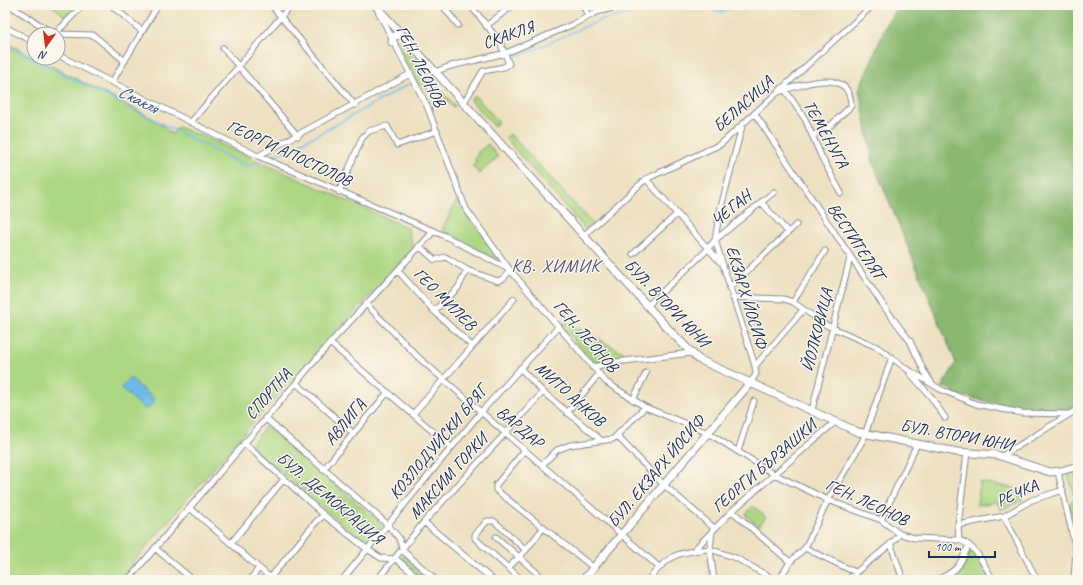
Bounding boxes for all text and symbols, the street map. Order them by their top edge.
street label: СКАКЛЯ [480,16,538,53]
street label: ГЕН. ЛЕОНОВ [392,22,451,111]
north arrow [26,26,66,66]
text: N [36,48,49,63]
street label: БЕЛАСИЦА [708,70,779,137]
water label: Скакля [115,80,164,120]
street label: ТЕМЕНУГА [799,97,854,173]
street label: ГЕОРГИ АПОСТОЛОВ [224,115,356,192]
street label: ЧЕГАН [707,184,758,230]
street label: ВЕСТИТЕЛЯТ [823,199,892,287]
street label: ЕКЗАРХ ЙОСИФ [721,243,773,353]
district label: КВ. ХИМИК [511,255,604,277]
street label: БУЛ. ВТОРИ ЮНИ [620,255,717,354]
street label: ГЕО МИЛЕВ [409,263,482,336]
street label: ЙОЛКОВИЦА [797,285,838,374]
street label: ГЕН. ЛЕОНОВ [549,296,624,377]
street label: МИТО АНКОВ [531,357,611,432]
street label: СПОРТНА [240,364,296,424]
street label: КОЗЛОДУЙСКИ БРЯГ [384,378,494,503]
street label: АВЛИГА [320,394,371,449]
street label: ВАРДАР [492,401,549,454]
street label: БУЛ. ЕКЗАРХ ЙОСИФ [603,409,711,532]
street label: ГЕОРГИ БЪРЗАШКИ [708,413,822,517]
street label: БУЛ. ВТОРИ ЮНИ [899,415,1018,456]
street label: МАКСИМ ГОРКИ [404,426,494,523]
street label: БУЛ. ДЕМОКРАЦИЯ [273,447,389,550]
street label: ГЕН. ЛЕОНОВ [822,474,913,531]
street label: РЕЧКА [993,474,1041,511]
scale bar [929,533,995,559]
text: 100 m [935,539,962,555]

